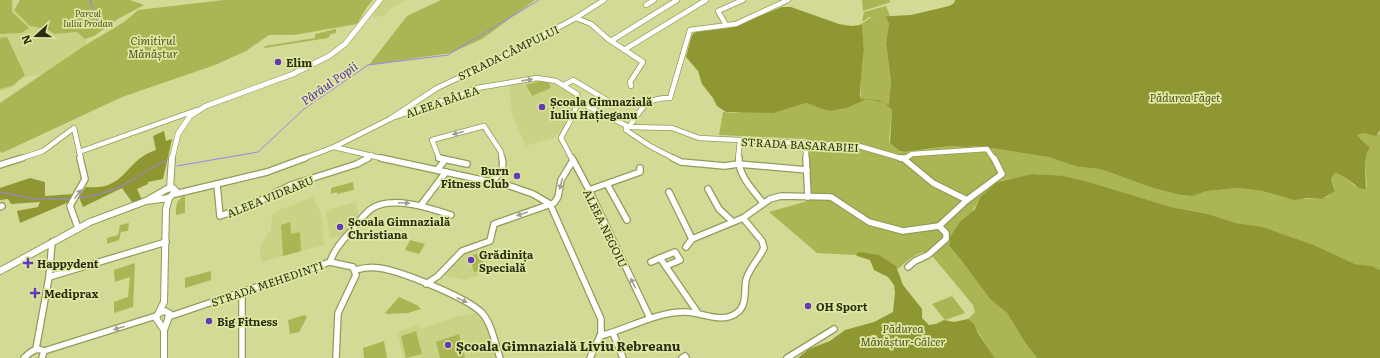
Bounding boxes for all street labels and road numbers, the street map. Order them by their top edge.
street label: STRADA CÂMPULUI [455,21,561,83]
street label: ALEEA BÂLEA [403,81,481,121]
street label: STRADA BASARABIEI [741,133,859,155]
street label: ALEEA VIDRARU [224,171,316,221]
street label: ALEEA NEGOIU [580,186,632,270]
street label: STRADA MEHEDINȚI [209,256,326,311]

